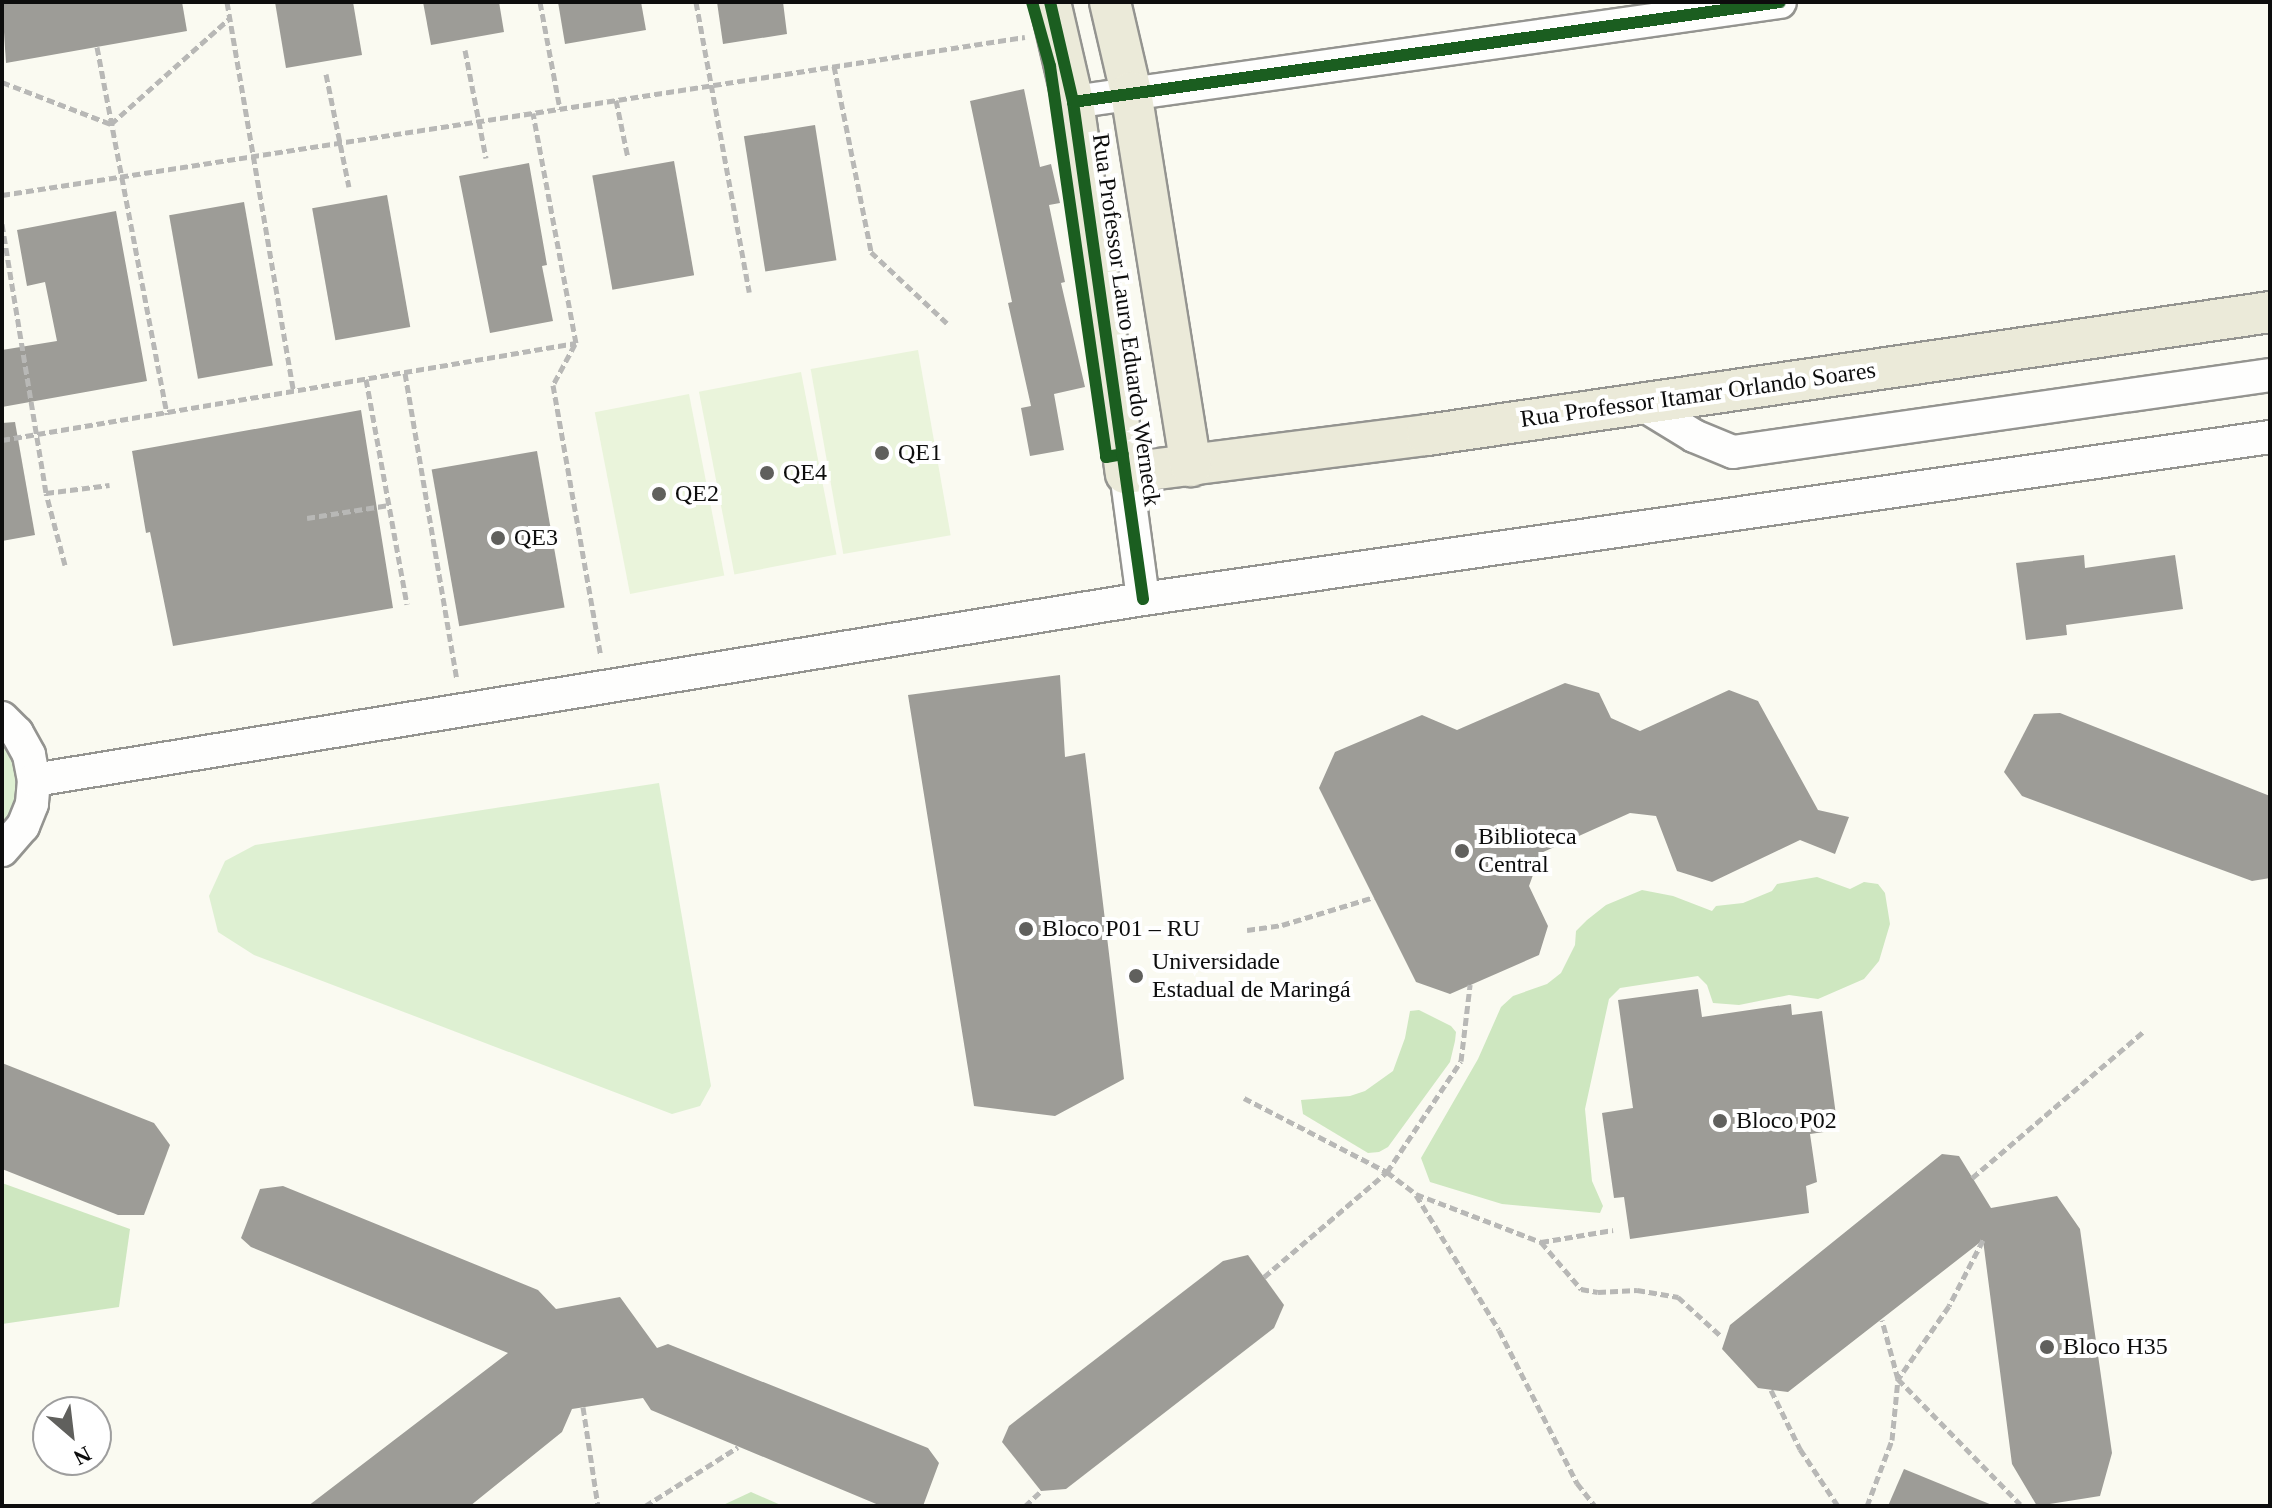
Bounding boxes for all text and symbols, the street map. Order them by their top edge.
street label: Rua Professor Lauro Eduardo Werneck [1086,132,1166,508]
street label: Rua Professor Itamar Orlando Soares [1518,356,1878,434]
place label: QE1 [898,439,942,467]
marker: QE1 [873,444,891,462]
place label: QE4 [783,459,827,487]
marker: QE4 [758,464,776,482]
place label: QE2 [675,480,719,508]
marker: QE2 [650,485,668,503]
place label: QE3 [514,524,558,552]
marker: QE3 [489,529,507,547]
place label: Biblioteca Central [1478,823,1577,879]
marker: Biblioteca Central [1453,842,1471,860]
place label: Bloco P01 – RU [1042,915,1200,943]
marker: Bloco P01 – RU [1017,920,1035,938]
place label: Universidade Estadual de Maringá [1152,948,1351,1004]
marker: Universidade Estadual de Maringá [1127,967,1145,985]
place label: Bloco P02 [1736,1107,1837,1135]
marker: Bloco P02 [1711,1112,1729,1130]
place label: Bloco H35 [2063,1333,2168,1361]
marker: Bloco H35 [2038,1338,2056,1356]
north arrow [32,1396,112,1476]
text: N [70,1441,95,1471]

